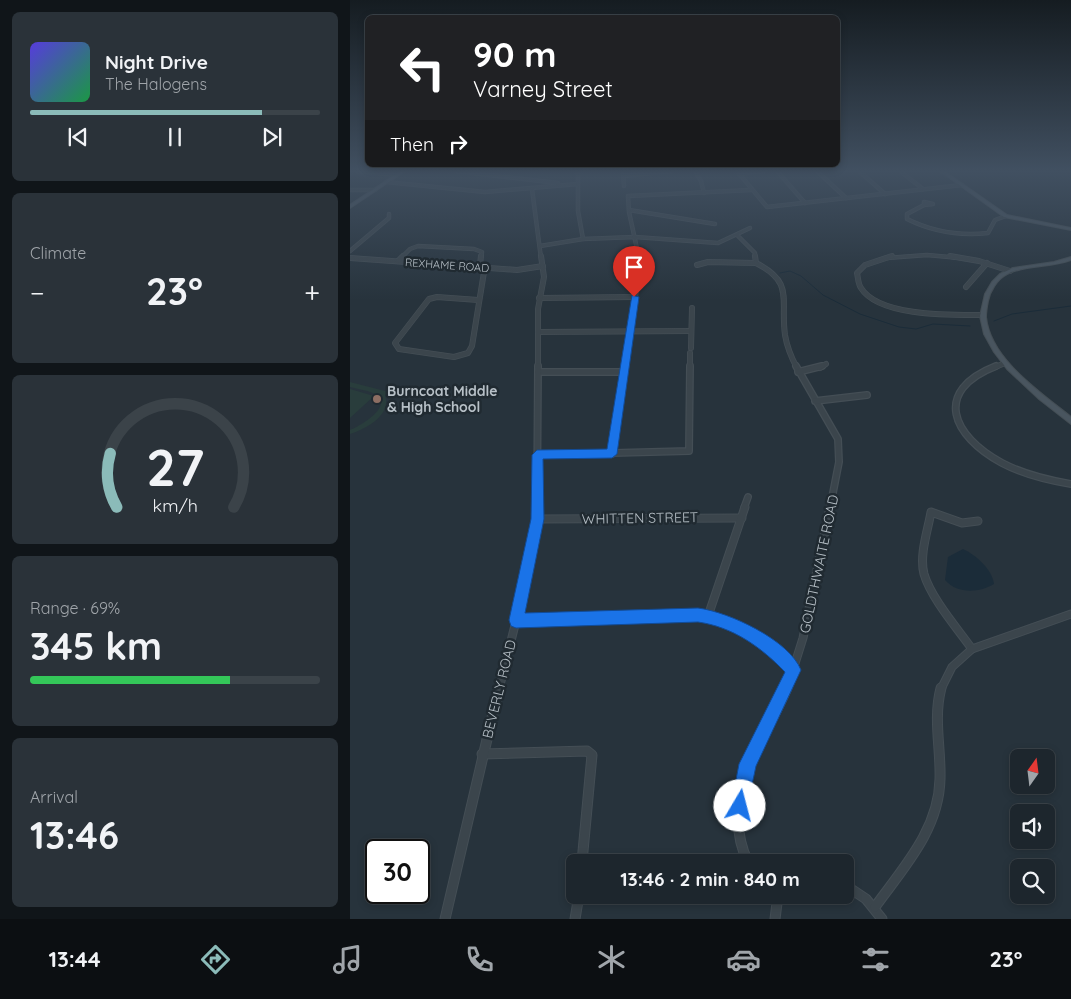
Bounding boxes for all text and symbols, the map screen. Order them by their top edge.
text: 90 m [473,32,556,76]
icon: left [390,35,455,100]
text: Night Drive [105,50,208,74]
text: The Halogens [105,74,207,94]
text: Varney Street [473,75,613,103]
icon: previous [64,123,92,151]
icon: pause [161,123,189,151]
icon: next [258,123,286,151]
icon: right [444,130,472,158]
text: Then [390,132,434,156]
text: Climate [30,243,86,263]
pin [613,246,655,297]
icon: arrive [620,253,648,281]
street label: REXHAME ROAD [404,255,490,275]
text: 23° [146,267,203,315]
text: − [30,275,45,310]
text: + [304,275,320,310]
place label: Burncoat Middle & High School [387,382,498,416]
marker: Burncoat Middle & High School [371,393,383,405]
text: 27 [146,434,204,499]
street label: GOLDTHWAITE ROAD [796,493,842,635]
text: km/h [152,494,198,516]
street label: WHITTEN STREET [582,508,698,528]
text: Range · 69% [30,598,120,618]
text: 345 km [30,622,162,670]
street label: BEVERLY ROAD [478,638,520,740]
north arrow [1010,749,1055,794]
map controls [1010,749,1055,904]
position arrow [713,779,765,831]
text: Arrival [30,787,78,807]
button: sound [1010,804,1055,849]
text: 13:46 [30,811,119,859]
speed limit sign: 30 [365,839,430,904]
button: search [1010,859,1055,904]
text: 13:46 · 2 min · 840 m [620,867,800,891]
icon: directions [198,942,233,977]
icon: music [330,942,365,977]
icon: phone [462,942,497,977]
icon: climate [594,942,629,977]
icon: car [726,942,761,977]
icon: filters [858,942,893,977]
text: 13:44 [48,945,101,973]
text: 23° [990,945,1023,973]

